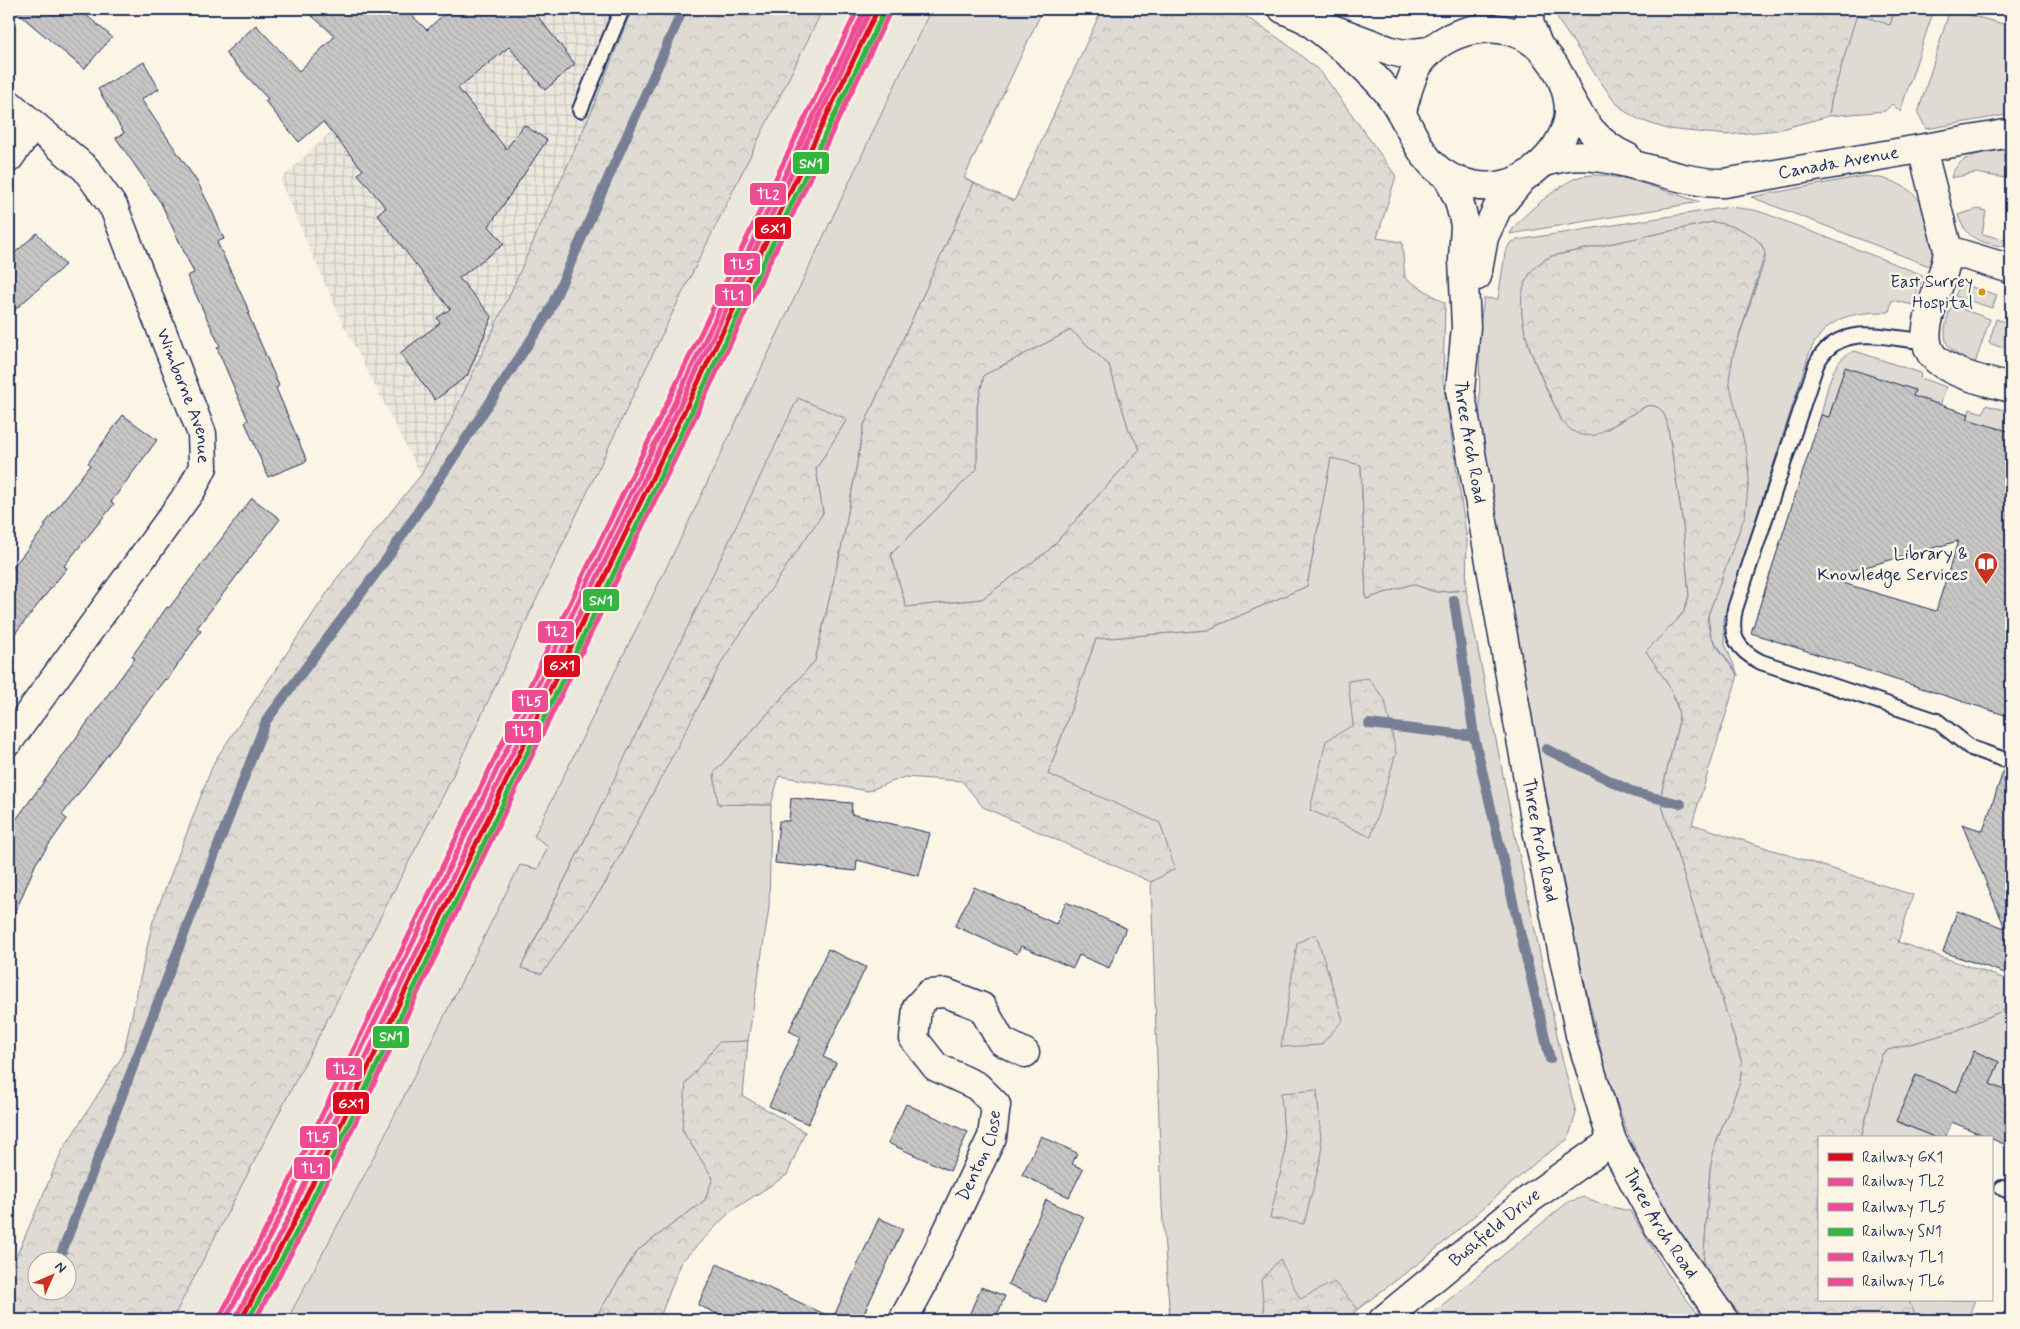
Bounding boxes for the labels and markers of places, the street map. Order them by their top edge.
place label: East Surrey Hospital [1890,271,1973,314]
marker: East Surrey Hospital [1977,287,1987,297]
place label: Library & Knowledge Services [1817,542,1968,588]
library icon: Library & Knowledge Services [1973,551,1999,585]

